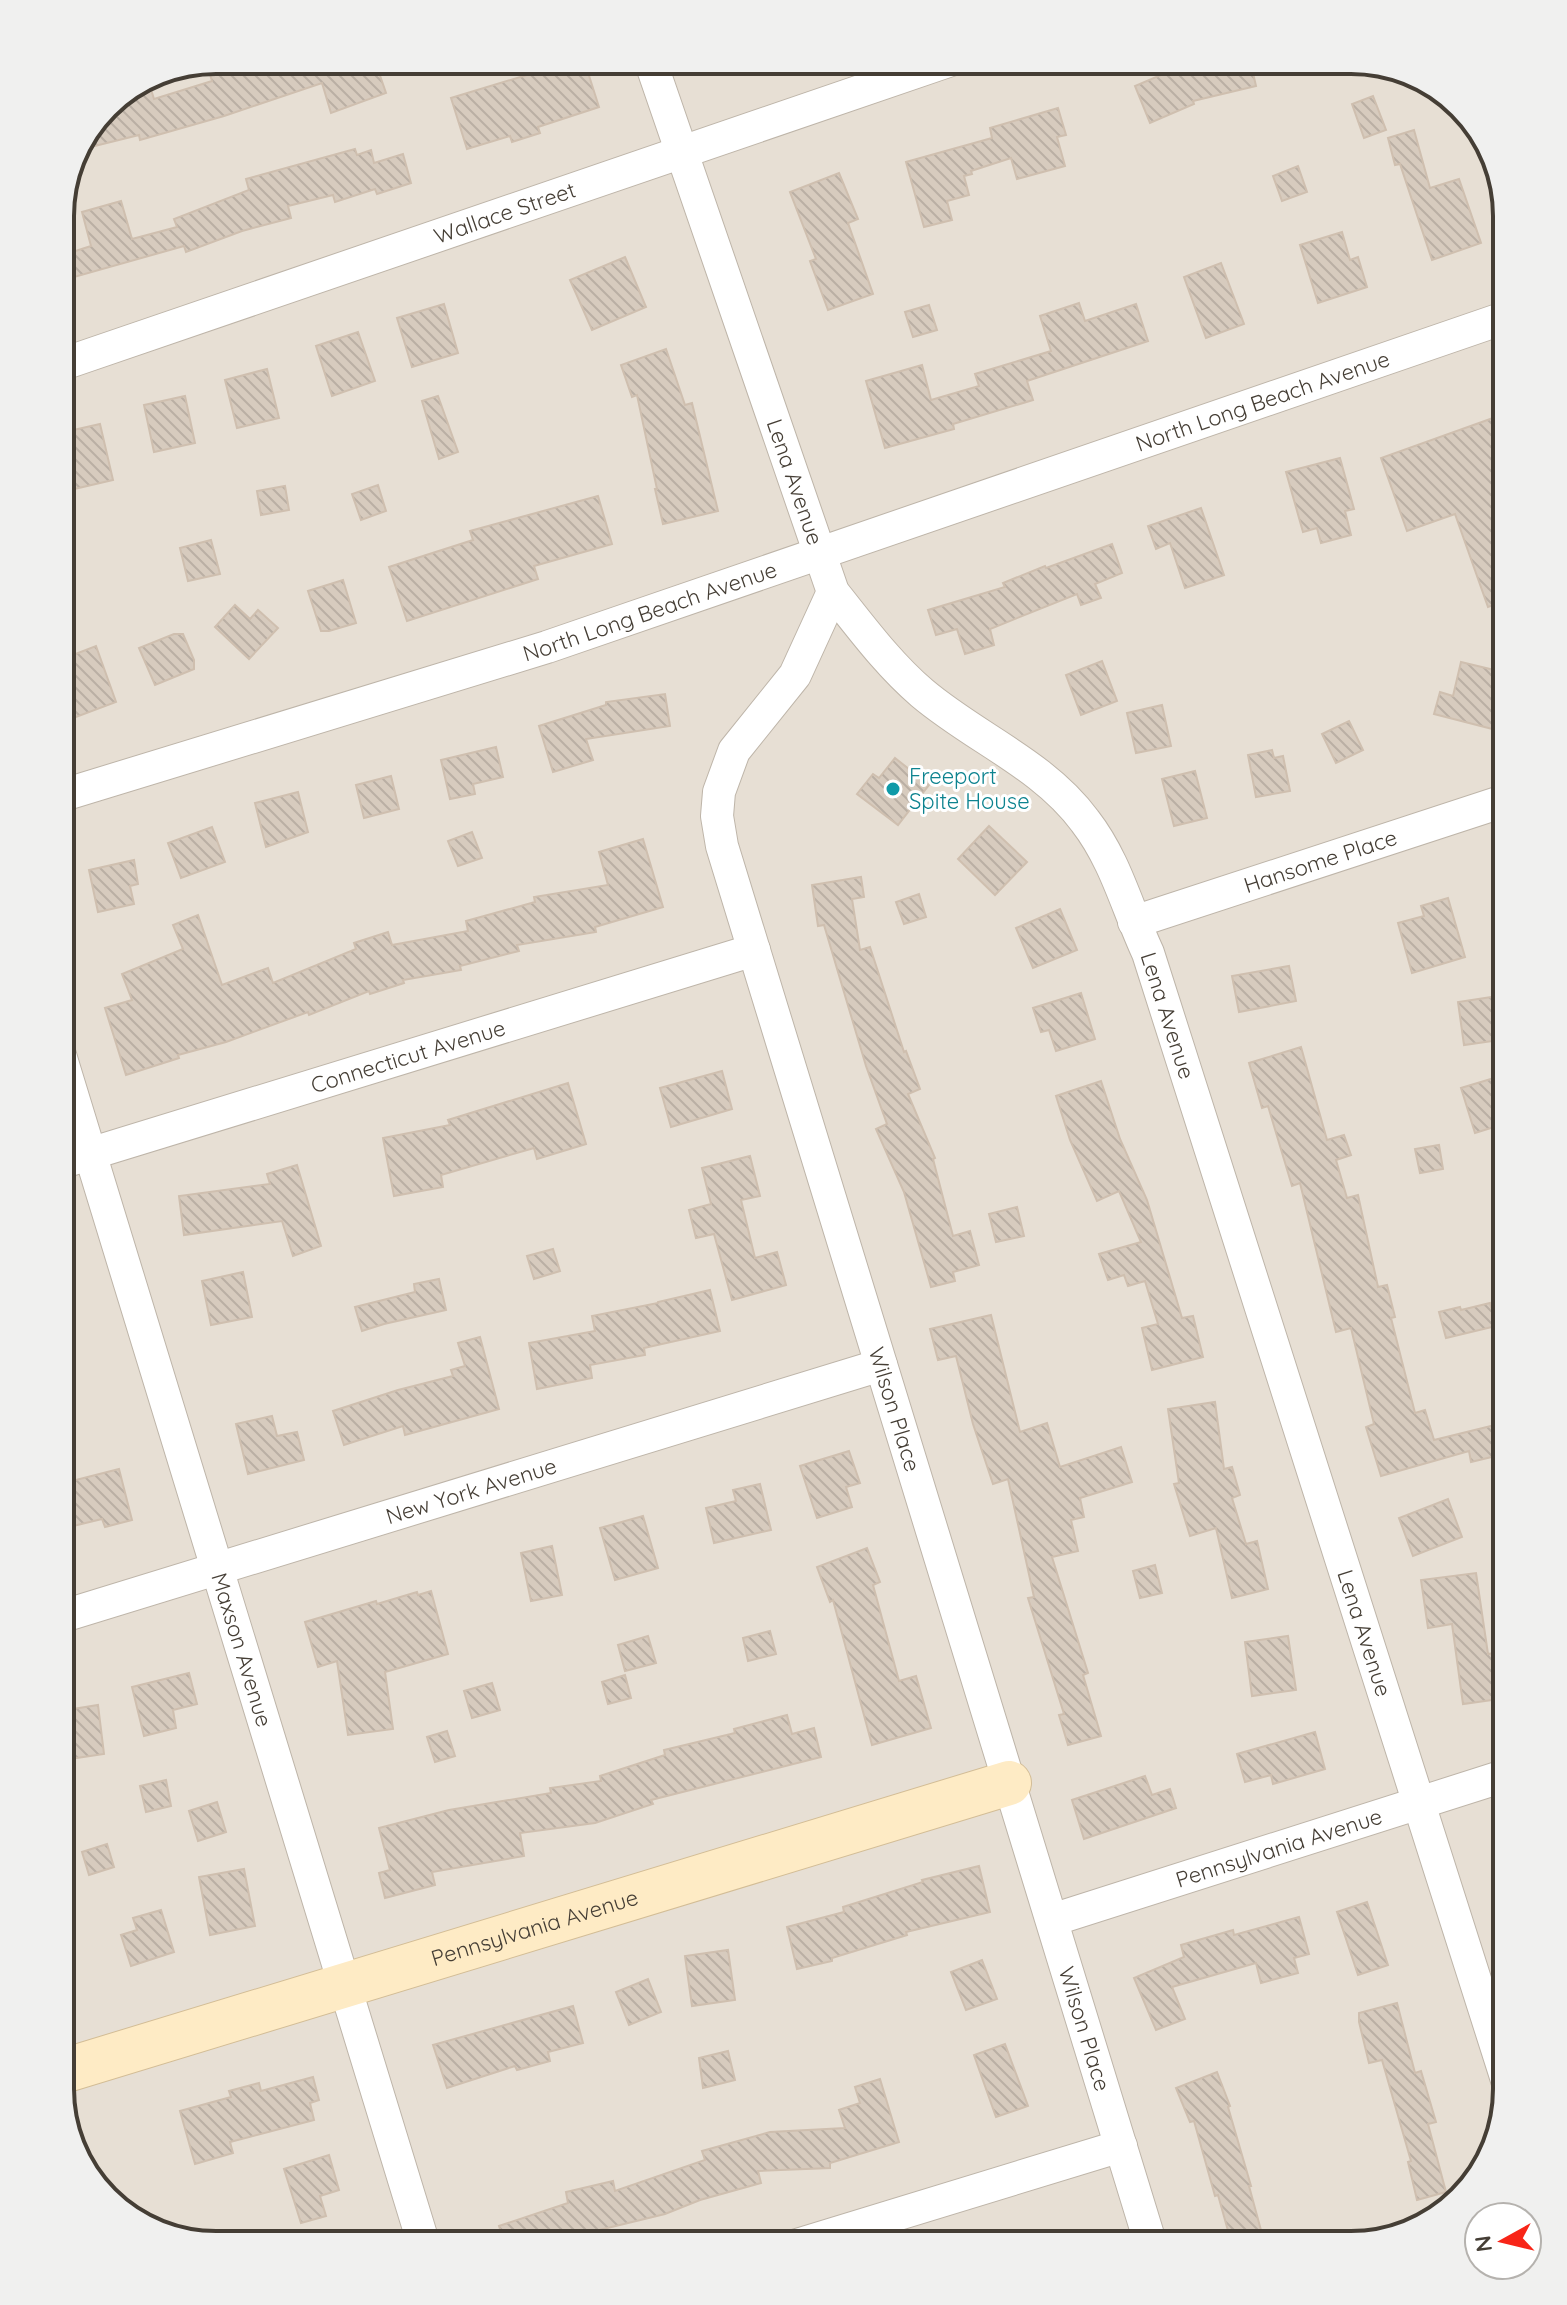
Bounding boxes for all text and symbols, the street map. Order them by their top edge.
street label: Wallace Street [430,176,579,250]
street label: North Long Beach Avenue [1132,344,1393,458]
street label: Lena Avenue [760,415,830,548]
street label: North Long Beach Avenue [519,555,780,668]
place label: Freeport Spite House [909,762,1030,815]
marker: Freeport Spite House [884,780,902,798]
street label: Hansome Place [1240,823,1400,899]
street label: Lena Avenue [1135,949,1201,1082]
street label: Connecticut Avenue [307,1013,509,1099]
street label: Wilson Place [862,1344,927,1475]
street label: New York Avenue [382,1451,560,1530]
street label: Lena Avenue [1331,1566,1398,1700]
street label: Maxson Avenue [205,1569,279,1730]
street label: Pennsylvania Avenue [1172,1802,1386,1894]
street label: Pennsylvania Avenue [427,1883,641,1972]
street label: Wilson Place [1052,1963,1117,2094]
north arrow [1463,2201,1543,2281]
text: N [1468,2234,1498,2254]

